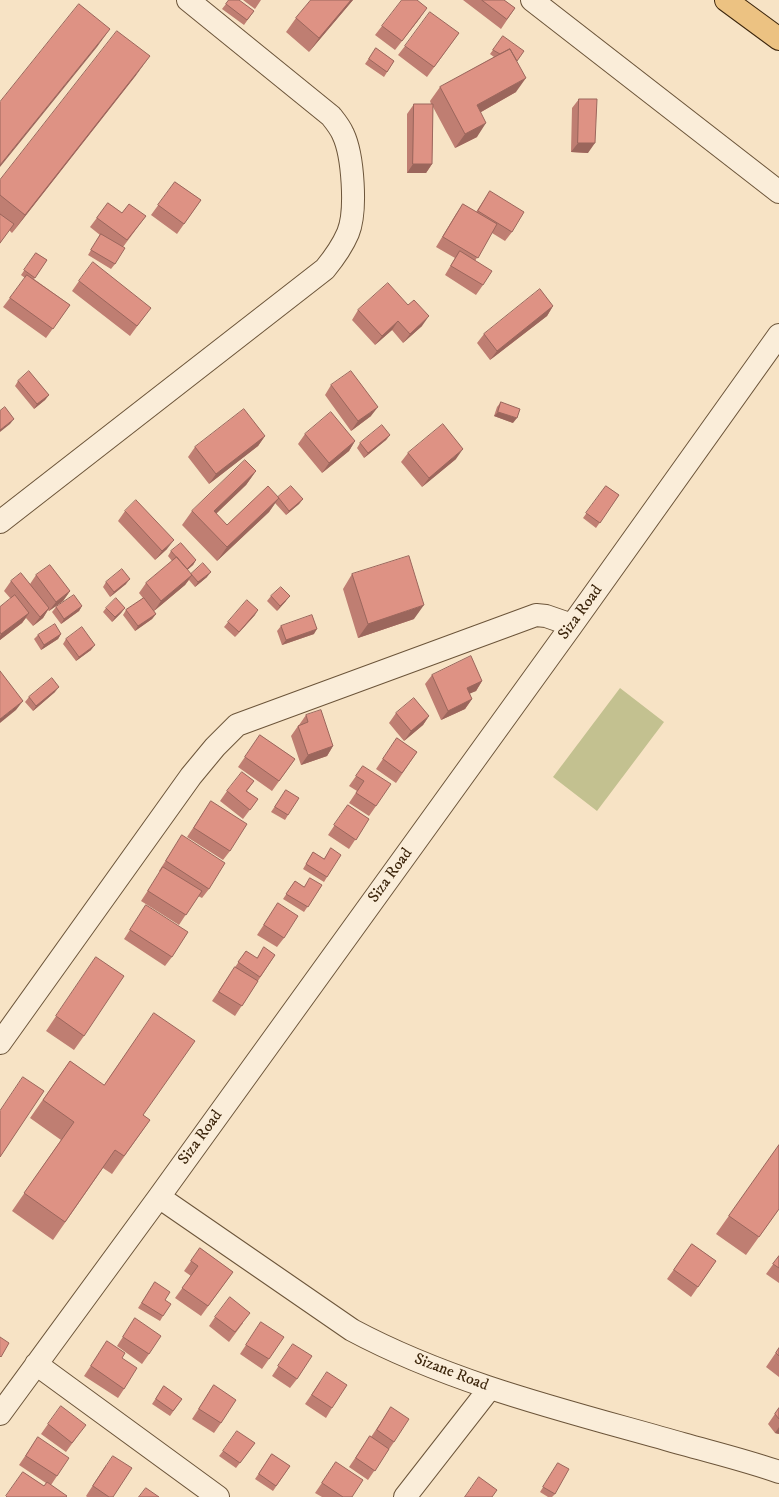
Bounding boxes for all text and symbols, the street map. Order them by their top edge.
street label: Siza Road [555,582,607,644]
street label: Siza Road [365,845,417,907]
street label: Siza Road [175,1107,227,1169]
street label: Sizane Road [411,1350,491,1396]

